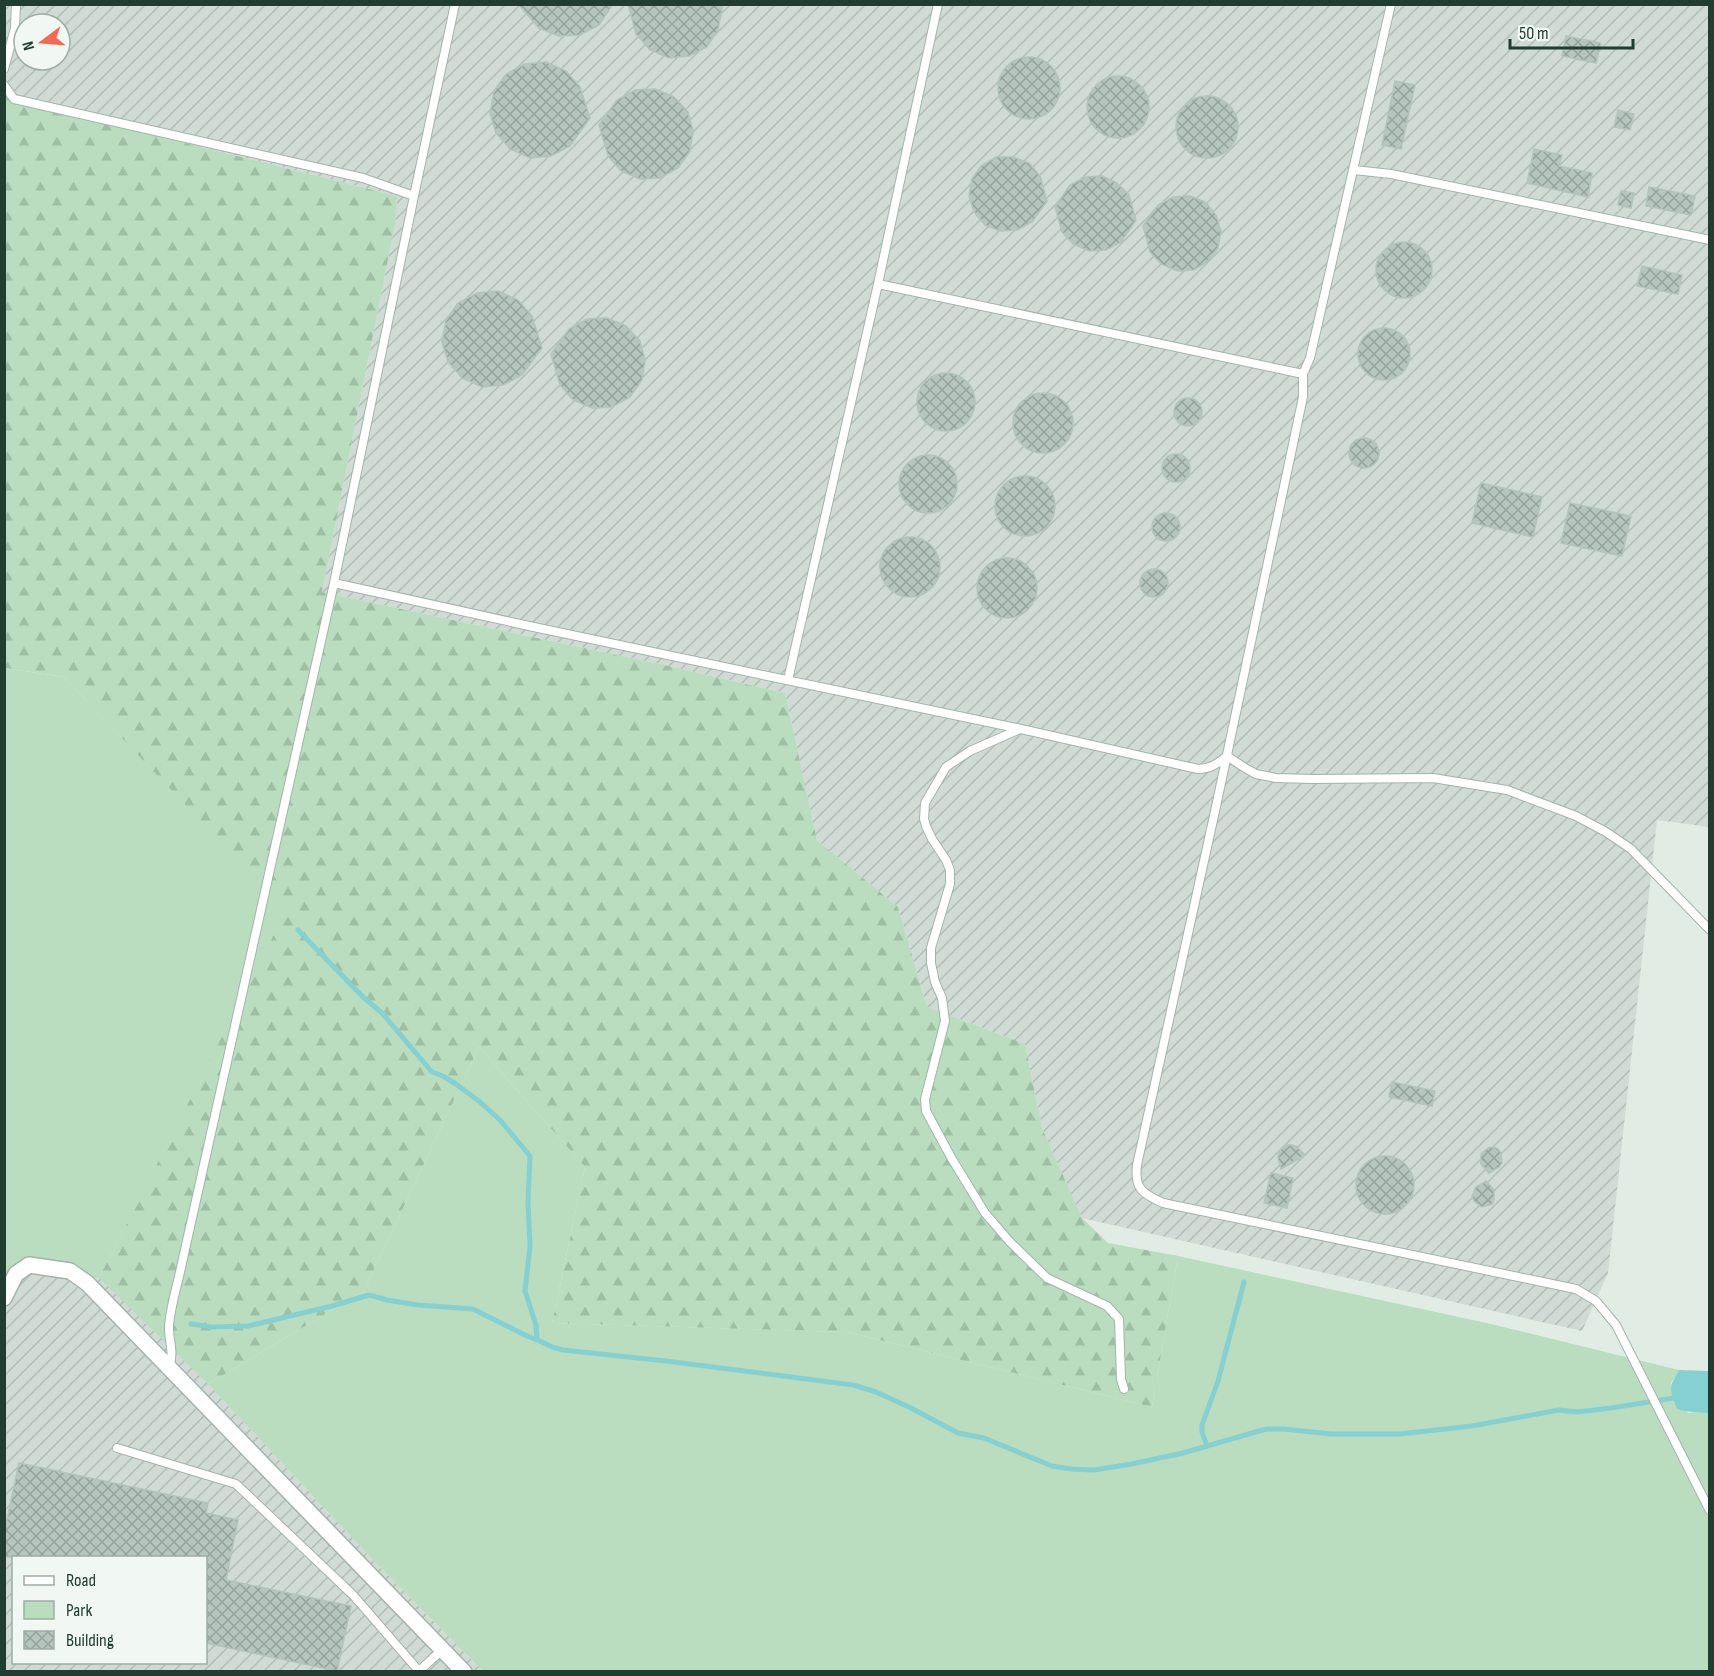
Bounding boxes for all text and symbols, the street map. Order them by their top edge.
north arrow [12,12,72,72]
scale bar [1510,12,1633,50]
text: 50 m [1519,23,1549,44]
text: N [19,39,39,52]
legend [12,1556,207,1664]
text: Road [66,1570,96,1591]
text: Park [66,1600,92,1621]
text: Building [66,1630,114,1651]

